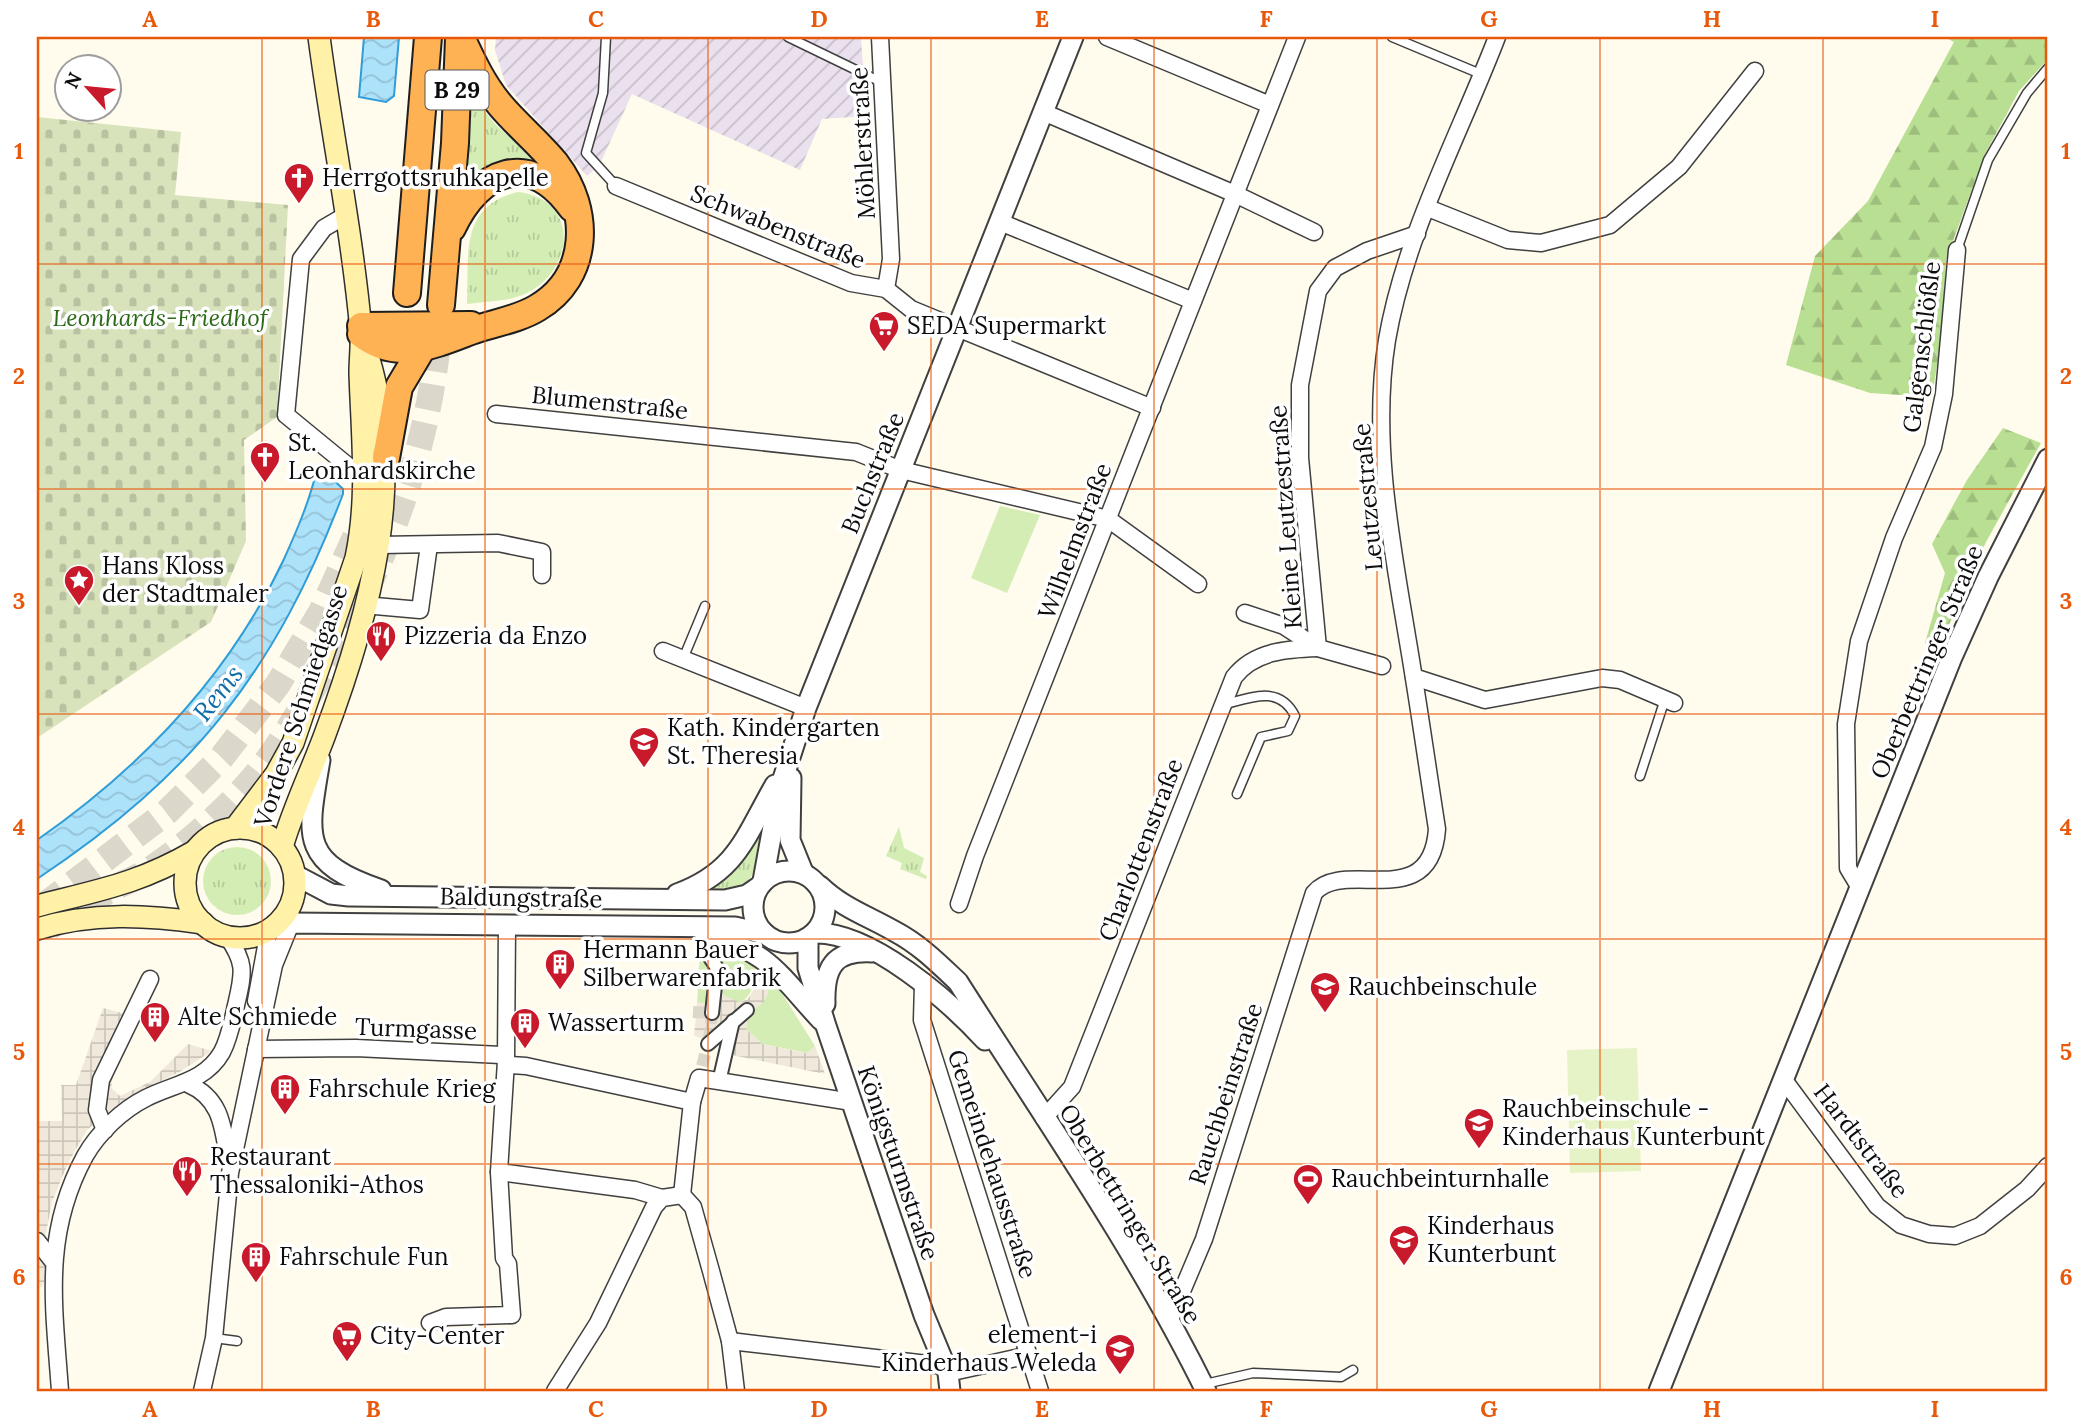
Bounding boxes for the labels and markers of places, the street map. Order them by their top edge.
church icon: Herrgottsruhkapelle [282,161,316,205]
place label: Herrgottsruhkapelle [322,162,549,193]
supermarket icon: SEDA Supermarkt [867,309,901,353]
place label: SEDA Supermarkt [907,310,1107,341]
place label: St. Leonhardskirche [288,427,476,486]
church icon: St. Leonhardskirche [248,440,282,484]
place label: Hans Kloss der Stadtmaler [102,550,269,609]
place icon: Hans Kloss der Stadtmaler [62,563,96,607]
restaurant icon: Pizzeria da Enzo [364,619,398,663]
place label: Pizzeria da Enzo [404,620,587,651]
place label: Kath. Kindergarten St. Theresia [667,712,880,771]
school or university icon: Kath. Kindergarten St. Theresia [627,725,661,769]
place label: Hermann Bauer Silberwarenfabrik [583,934,781,993]
building icon: Hermann Bauer Silberwarenfabrik [543,947,577,991]
school or university icon: Rauchbeinschule [1308,970,1342,1014]
place label: Rauchbeinschule [1348,971,1537,1002]
building icon: Alte Schmiede [138,1000,172,1044]
place label: Alte Schmiede [177,1001,337,1032]
building icon: Wasserturm [508,1006,542,1050]
place label: Wasserturm [548,1007,685,1038]
building icon: Fahrschule Krieg [268,1072,302,1116]
place label: Fahrschule Krieg [308,1073,496,1104]
place label: Rauchbeinschule - Kinderhaus Kunterbunt [1502,1093,1766,1152]
school or university icon: Rauchbeinschule - Kinderhaus Kunterbunt [1462,1106,1496,1150]
place label: Restaurant Thessaloniki-Athos [210,1141,424,1200]
restaurant icon: Restaurant Thessaloniki-Athos [170,1154,204,1198]
sports icon: Rauchbeinturnhalle [1291,1162,1325,1206]
place label: Rauchbeinturnhalle [1331,1163,1549,1194]
place label: Kinderhaus Kunterbunt [1427,1210,1557,1269]
school or university icon: Kinderhaus Kunterbunt [1387,1223,1421,1267]
building icon: Fahrschule Fun [239,1240,273,1284]
place label: Fahrschule Fun [279,1241,449,1272]
supermarket icon: City-Center [330,1319,364,1363]
place label: element-i Kinderhaus Weleda [881,1319,1097,1378]
place label: City-Center [370,1320,505,1351]
school or university icon: element-i Kinderhaus Weleda [1103,1332,1137,1376]

